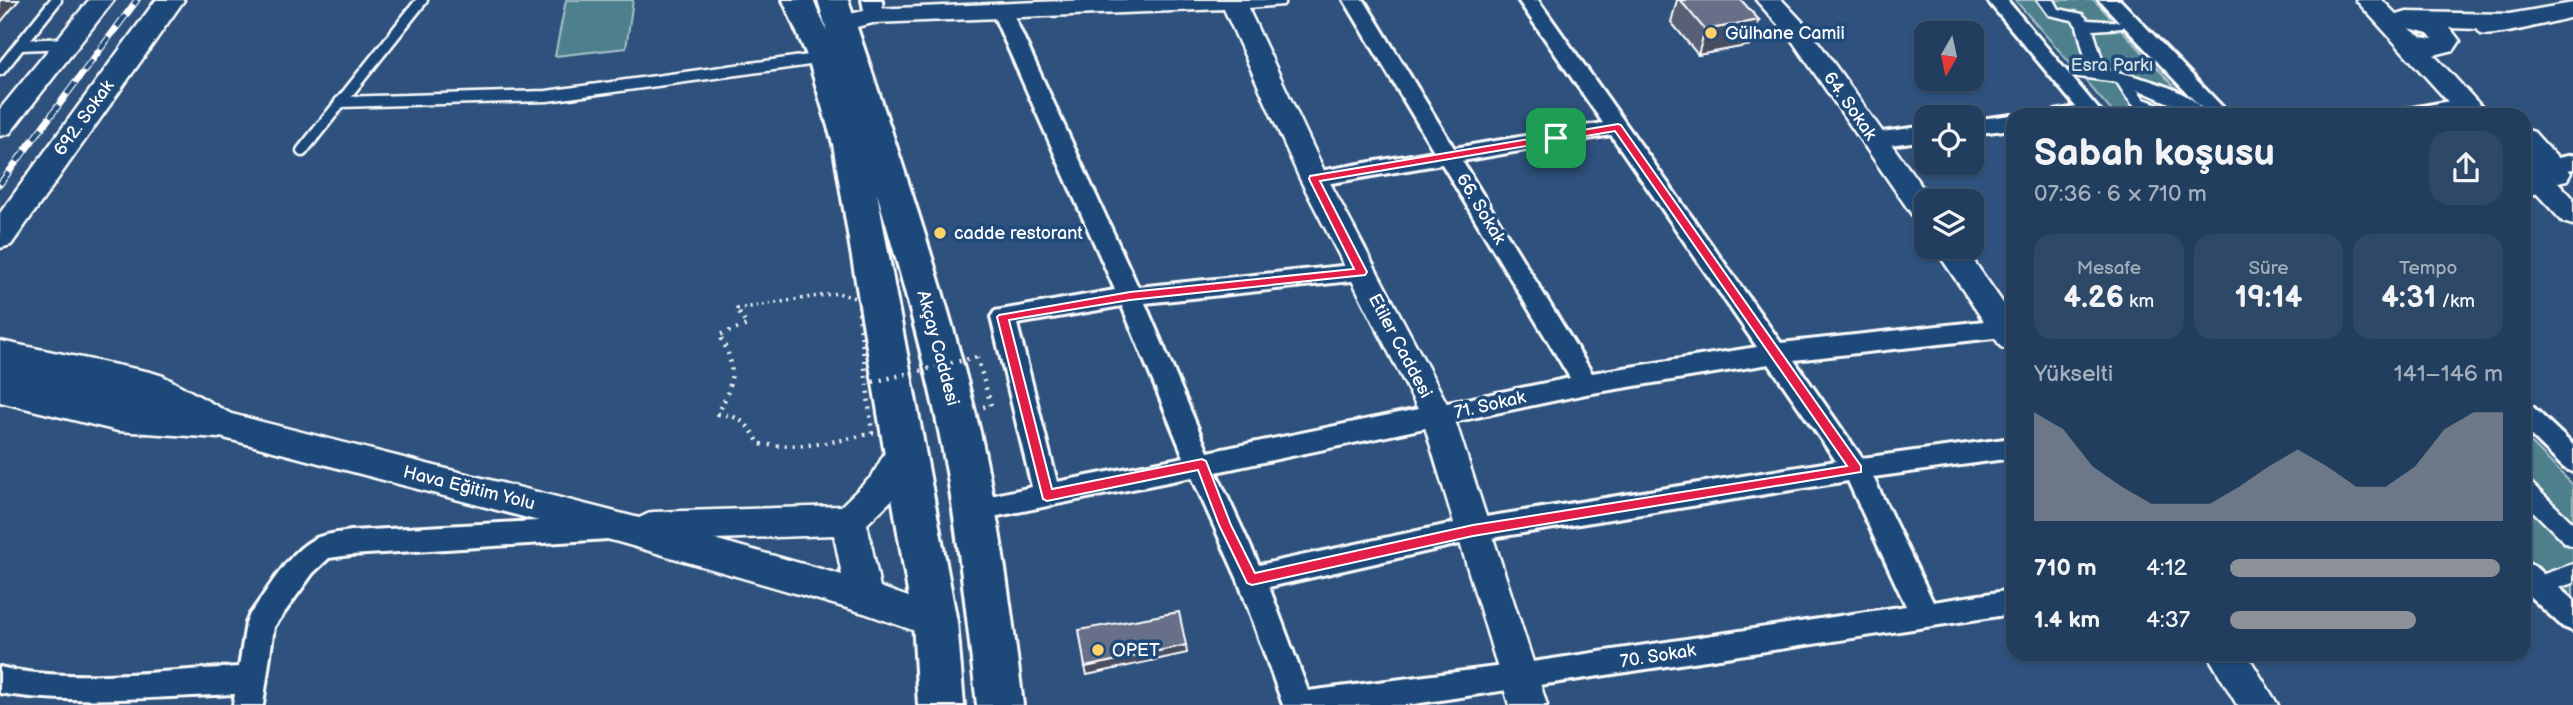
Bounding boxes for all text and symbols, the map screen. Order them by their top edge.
north arrow [1914,21,1984,91]
map controls [1914,21,1984,259]
place label: Gülhane Camii [1725,23,1845,44]
marker: Gülhane Camii [1703,25,1719,41]
park label: Esra Parkı [2071,55,2153,76]
street label: 64. Sokak [1819,68,1881,144]
street label: 692. Sokak [49,76,119,160]
button: locate [1914,105,1984,175]
pin [1526,108,1586,168]
icon: arrive [1537,119,1575,157]
text: Sabah koşusu [2034,131,2275,176]
button: share [2429,131,2503,205]
street label: 66. Sokak [1452,170,1510,248]
text: 07:36 · 6 × 710 m [2034,180,2207,208]
button: layers [1914,189,1984,259]
place label: cadde restorant [954,223,1083,244]
marker: cadde restorant [932,225,948,241]
text: Mesafe [2077,257,2141,280]
text: Süre [2249,257,2288,280]
text: Tempo [2399,257,2457,280]
text: 4.26 [2064,280,2124,316]
text: 19:14 [2235,280,2302,316]
text: 4:31 [2381,280,2436,316]
street label: Akçay Caddesi [913,288,963,408]
street label: Etiler Caddesi [1364,290,1436,402]
text: km [2124,290,2154,313]
text: /km [2436,290,2475,313]
text: Yükselti [2034,360,2113,388]
text: 141–146 m [2394,360,2503,388]
street label: 71. Sokak [1452,387,1528,423]
street label: Hava Eğitim Yolu [401,461,537,515]
text: 710 m [2034,554,2097,582]
text: 4:12 [2146,554,2187,582]
text: 1.4 km [2034,606,2100,634]
text: 4:37 [2146,606,2190,634]
place label: OPET [1112,640,1160,661]
street label: 70. Sokak [1619,640,1697,672]
marker: OPET [1090,642,1106,658]

